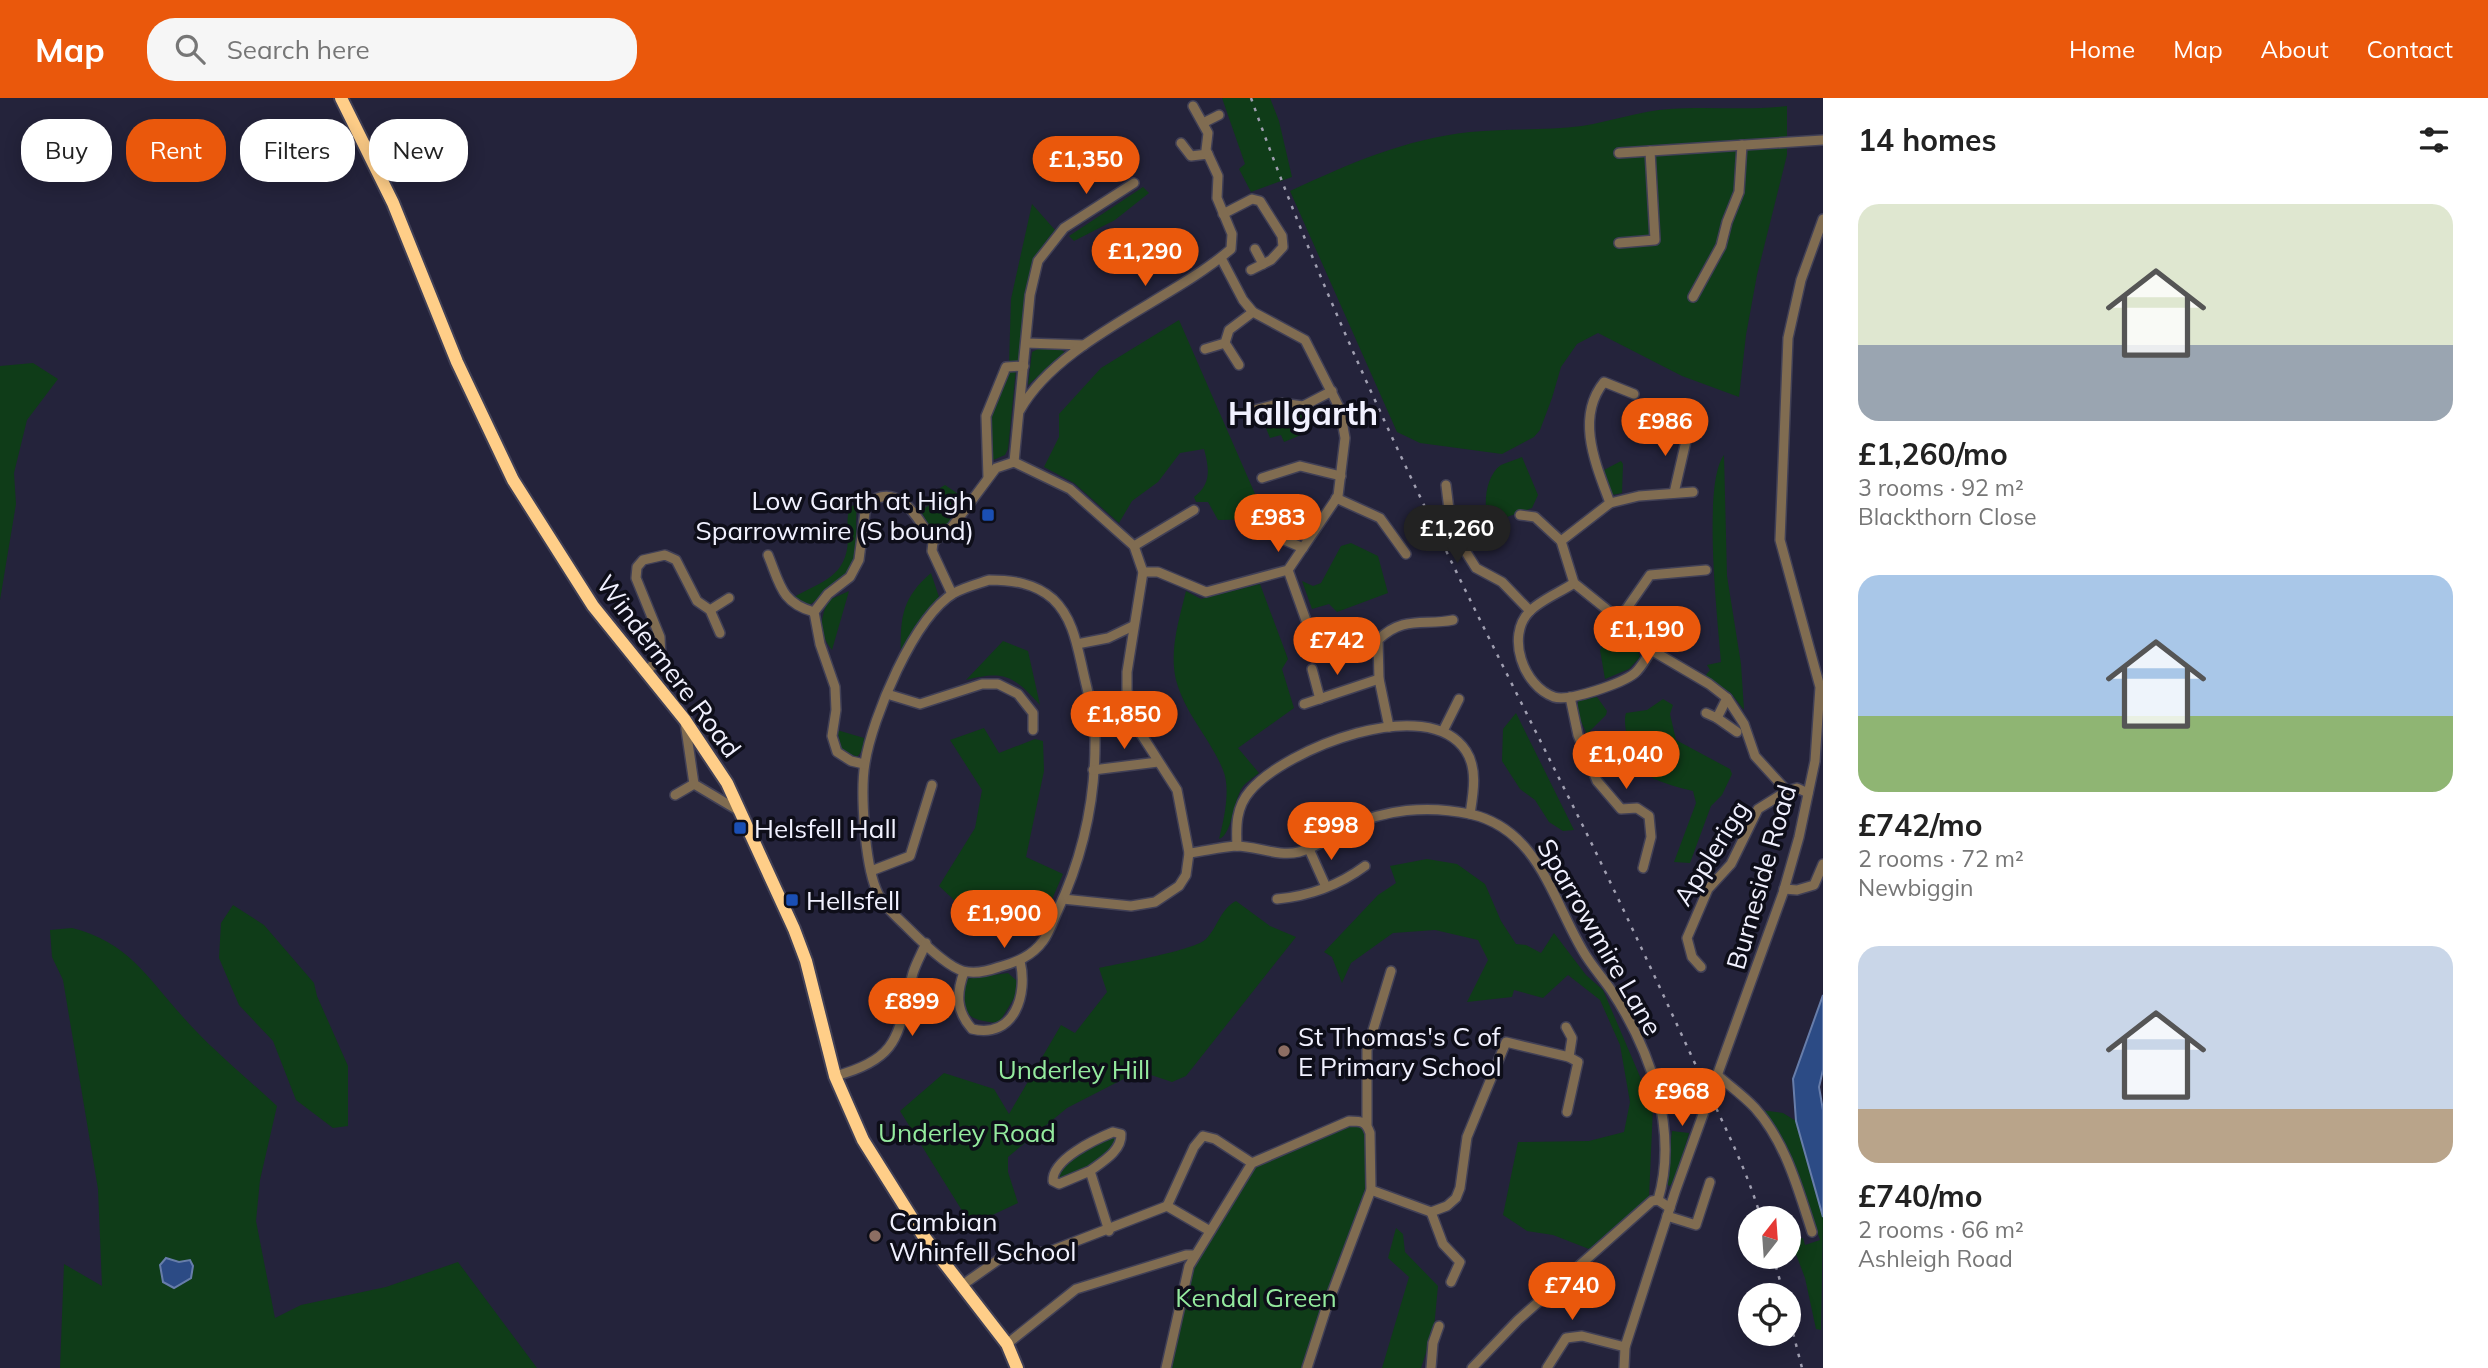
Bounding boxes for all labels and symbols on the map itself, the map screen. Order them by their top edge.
pin: £1,350 [1029,136,1143,196]
pin: £1,290 [1088,228,1202,288]
district label: Hallgarth [1228,392,1378,433]
pin: £986 [1624,398,1706,458]
place label: Low Garth at High Sparrowmire (S bound) [696,484,974,547]
pin: £983 [1237,494,1319,554]
pin: £1,260 [1400,505,1514,565]
marker: Low Garth at High Sparrowmire (S bound) [980,507,996,523]
street label: Windermere Road [589,568,749,764]
pin: £1,190 [1590,606,1704,666]
pin: £742 [1296,618,1378,677]
pin: £1,850 [1067,692,1181,751]
pin: £1,040 [1569,732,1683,791]
street label: Burneside Road [1719,781,1803,973]
street label: Applerigg [1666,794,1756,912]
pin: £998 [1290,802,1372,862]
place label: Helsfell Hall [754,812,897,845]
marker: Helsfell Hall [732,820,748,836]
street label: Sparrowmire Lane [1530,833,1670,1041]
place label: Hellsfell [806,884,900,917]
pin: £1,900 [947,890,1061,950]
marker: Hellsfell [784,892,800,908]
pin: £899 [871,978,953,1038]
place label: St Thomas's C of E Primary School [1298,1020,1502,1083]
marker: St Thomas's C of E Primary School [1276,1043,1292,1059]
park label: Underley Hill [998,1053,1150,1086]
pin: £968 [1641,1068,1723,1128]
park label: Underley Road [878,1116,1056,1149]
place label: Cambian Whinfell School [889,1205,1077,1268]
north arrow [1738,1206,1801,1269]
marker: Cambian Whinfell School [867,1228,883,1244]
pin: £740 [1531,1262,1613,1322]
park label: Kendal Green [1175,1281,1337,1314]

